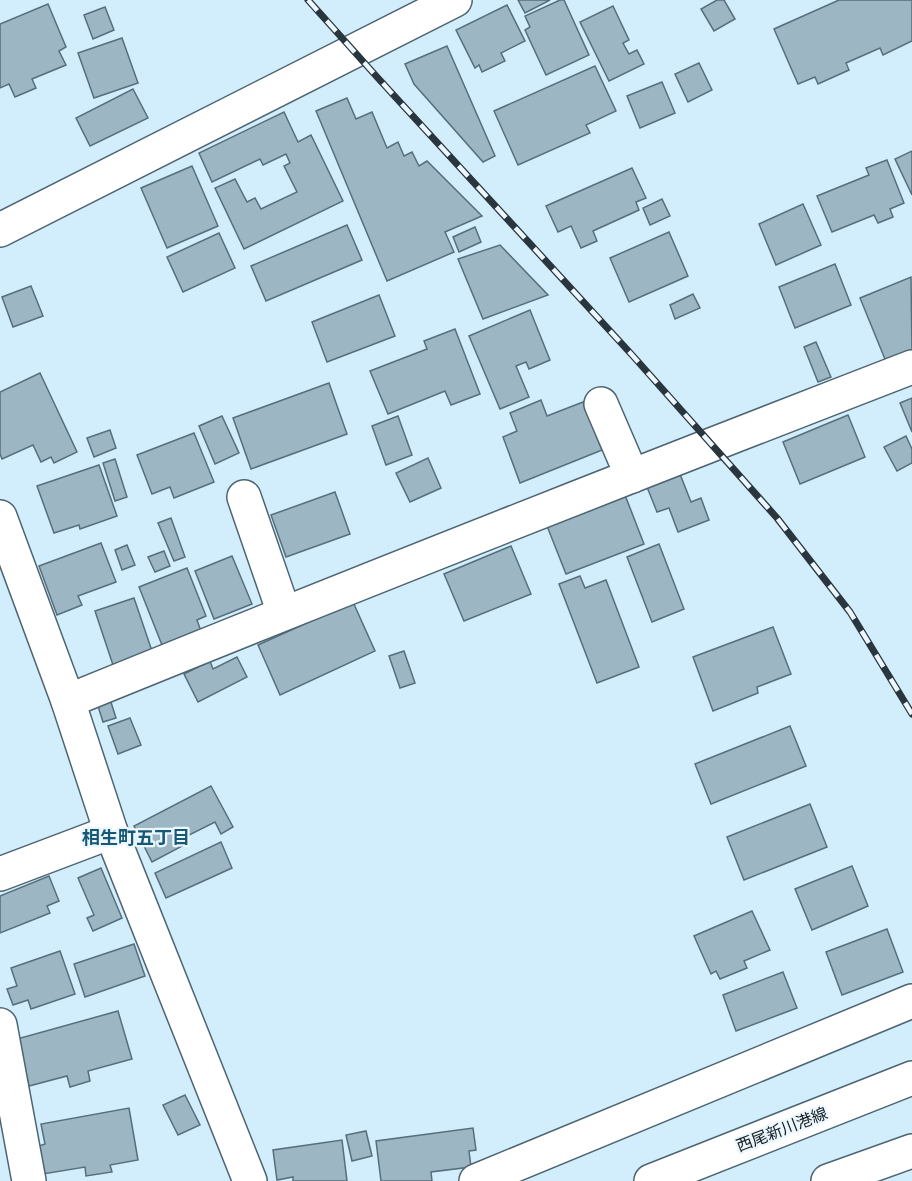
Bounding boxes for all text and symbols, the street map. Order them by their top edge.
district label: 相生町五丁目 [82,827,190,849]
street label: 西尾新川港線 [734,1103,830,1157]

